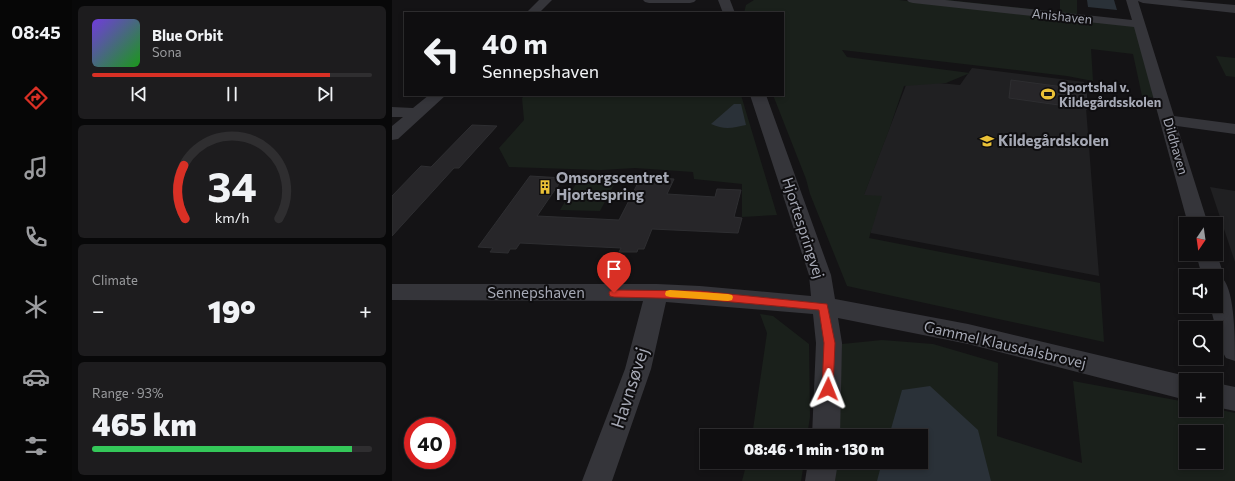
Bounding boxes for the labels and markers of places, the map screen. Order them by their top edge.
place label: Sportshal v. Kildegårdsskolen [1059,79,1161,110]
sports icon: Sportshal v. Kildegårdsskolen [1040,86,1056,102]
place label: Kildegårdskolen [998,131,1109,149]
school or university icon: Kildegårdskolen [979,133,995,149]
place label: Omsorgscentret Hjortespring [556,168,669,203]
building icon: Omsorgscentret Hjortespring [537,179,553,195]
pin [597,252,631,293]

